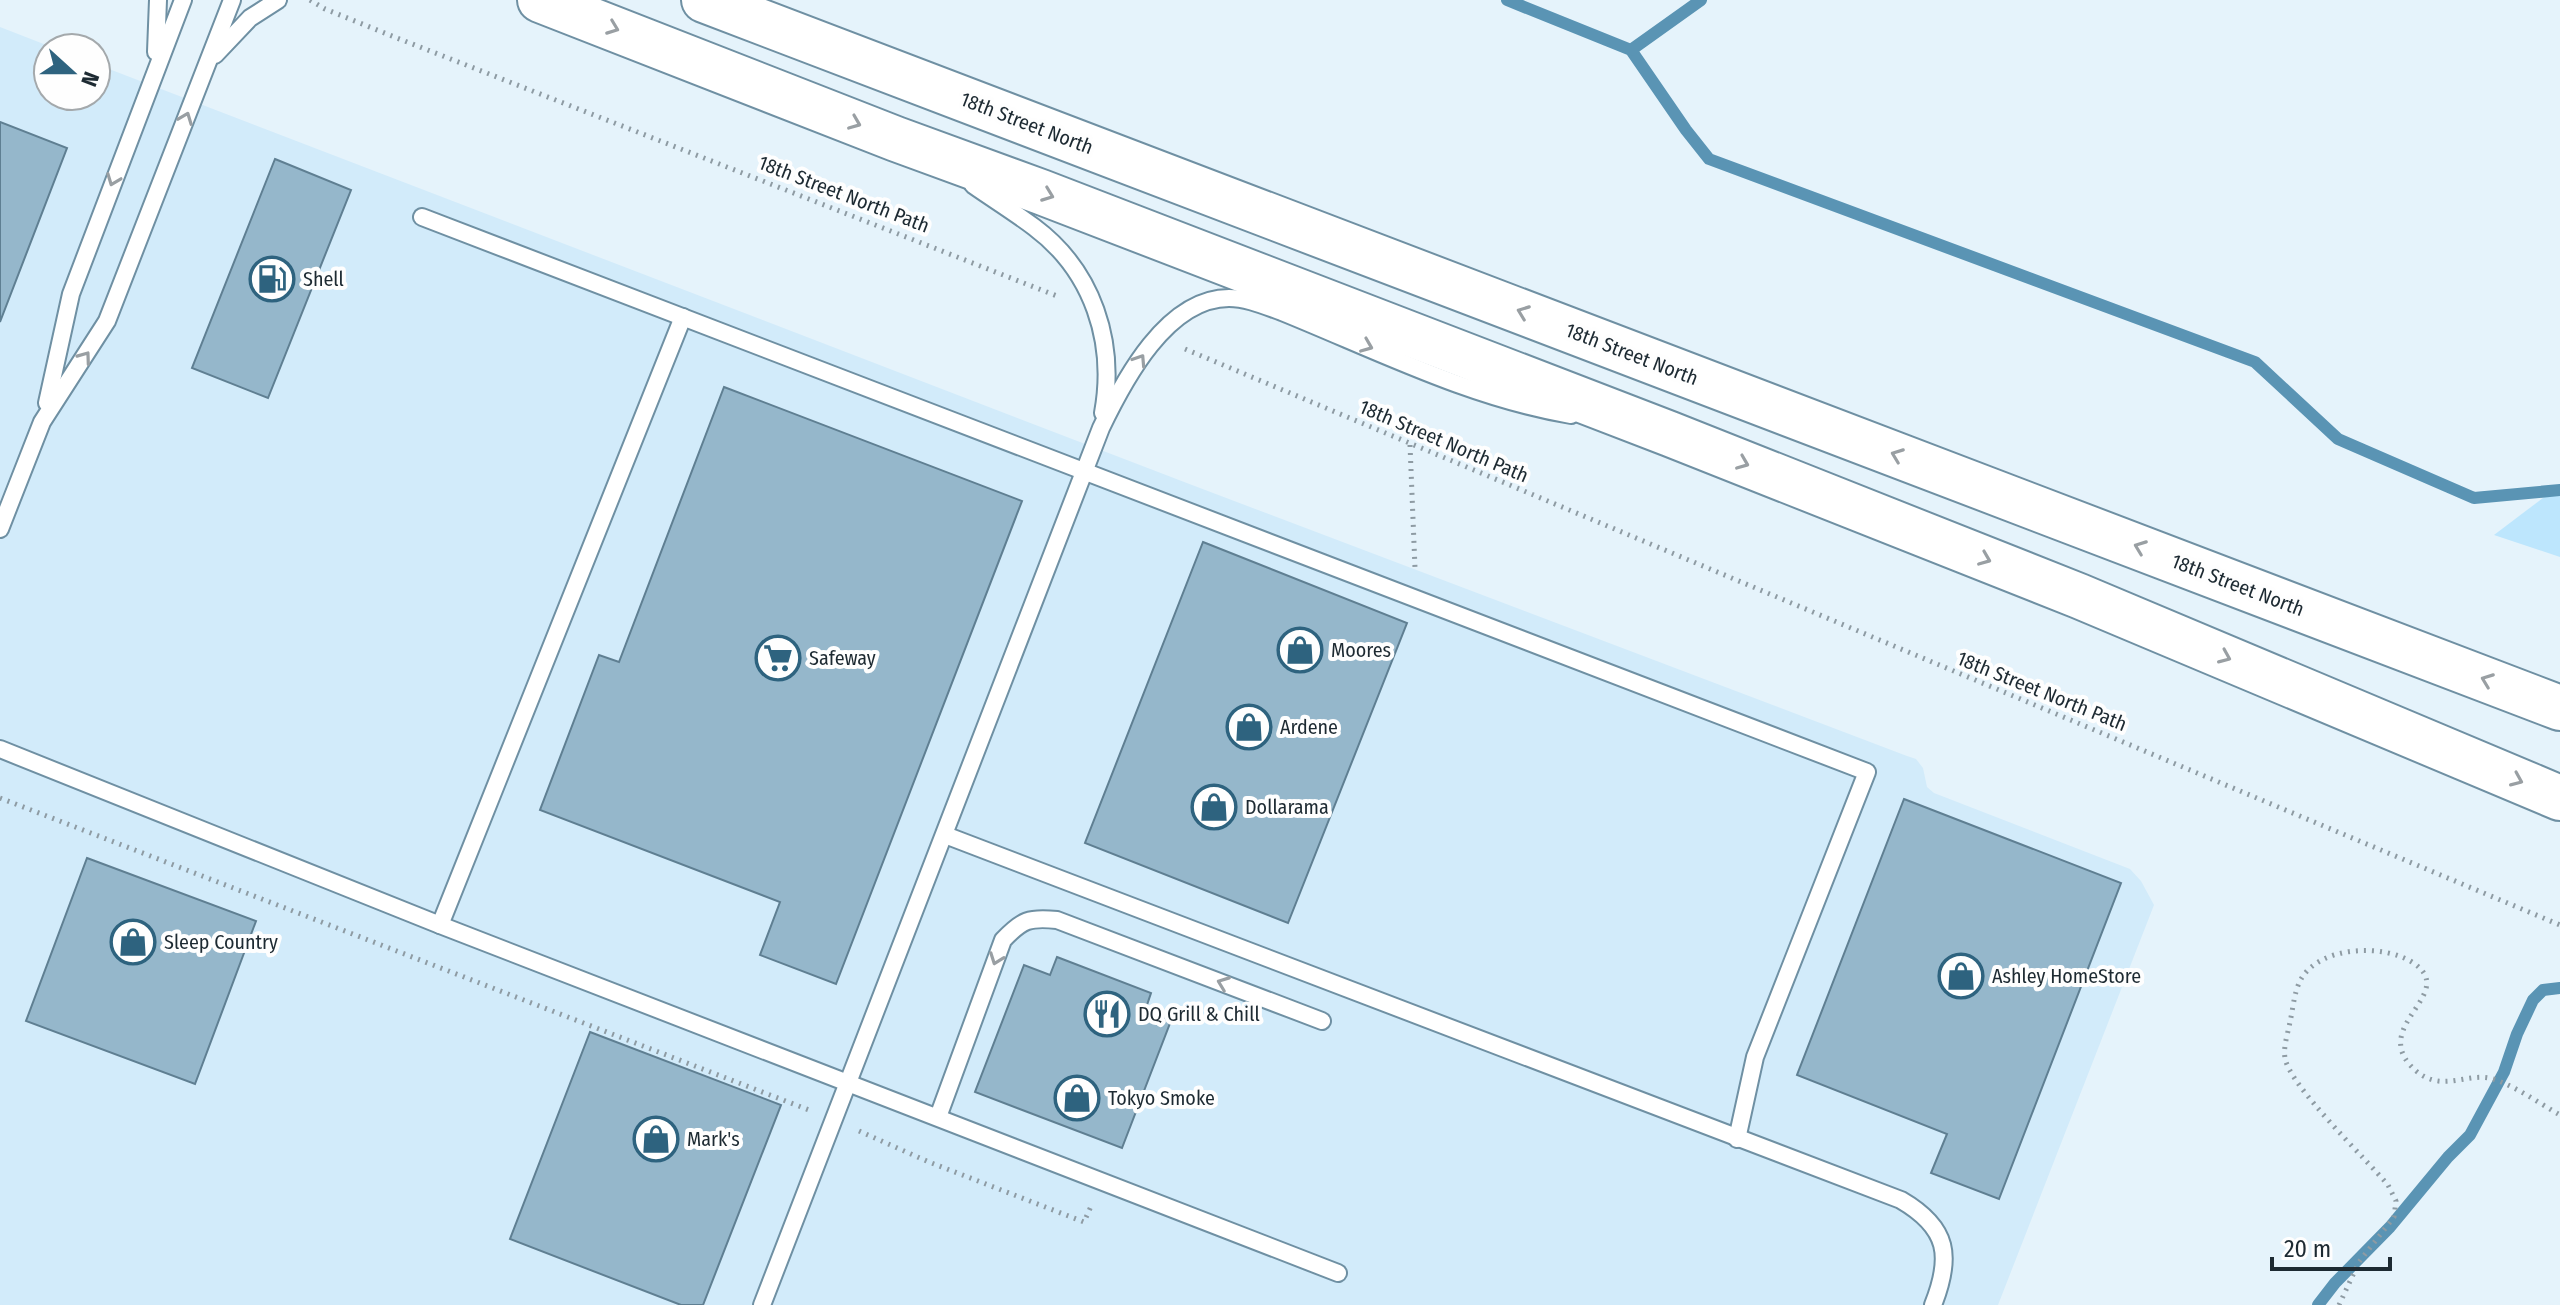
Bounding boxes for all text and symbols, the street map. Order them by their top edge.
one-way arrow [605,18,619,35]
north arrow [32,32,112,112]
text: N [75,68,105,90]
street label: 18th Street North [957,87,1097,159]
one-way arrow [176,112,193,126]
one-way arrow [847,113,861,130]
street label: 18th Street North Path [755,150,933,238]
one-way arrow [106,172,123,186]
one-way arrow [1040,185,1054,202]
fuel station icon: Shell [248,255,296,303]
place label: Shell [303,267,344,291]
one-way arrow [1517,305,1531,322]
street label: 18th Street North [1562,318,1702,390]
one-way arrow [1359,337,1373,353]
one-way arrow [75,351,90,366]
one-way arrow [1131,355,1146,369]
street label: 18th Street North Path [1356,395,1532,487]
one-way arrow [1891,448,1905,465]
one-way arrow [1735,453,1749,470]
one-way arrow [2133,540,2147,557]
one-way arrow [1977,549,1991,565]
street label: 18th Street North [2168,549,2308,621]
shop icon: Moores [1276,626,1324,674]
supermarket icon: Safeway [754,634,802,682]
place label: Moores [1331,638,1391,662]
place label: Safeway [809,646,876,670]
street label: 18th Street North Path [1954,646,2130,736]
one-way arrow [2217,648,2231,664]
one-way arrow [2481,673,2495,690]
shop icon: Ardene [1225,703,1273,751]
place label: Ardene [1280,715,1338,739]
one-way arrow [2508,770,2523,786]
shop icon: Dollarama [1190,783,1238,831]
place label: Dollarama [1245,795,1329,819]
shop icon: Sleep Country [109,918,157,966]
place label: Sleep Country [164,930,278,954]
one-way arrow [989,951,1006,965]
shop icon: Ashley HomeStore [1937,952,1985,1000]
place label: Ashley HomeStore [1992,964,2141,988]
one-way arrow [1217,976,1231,993]
restaurant icon: DQ Grill & Chill [1083,990,1131,1038]
place label: DQ Grill & Chill [1138,1002,1260,1026]
shop icon: Tokyo Smoke [1053,1074,1101,1122]
place label: Tokyo Smoke [1108,1086,1215,1110]
shop icon: Mark's [632,1115,680,1163]
place label: Mark's [687,1127,740,1151]
scale bar [2272,1221,2390,1271]
text: 20 m [2284,1235,2331,1263]

